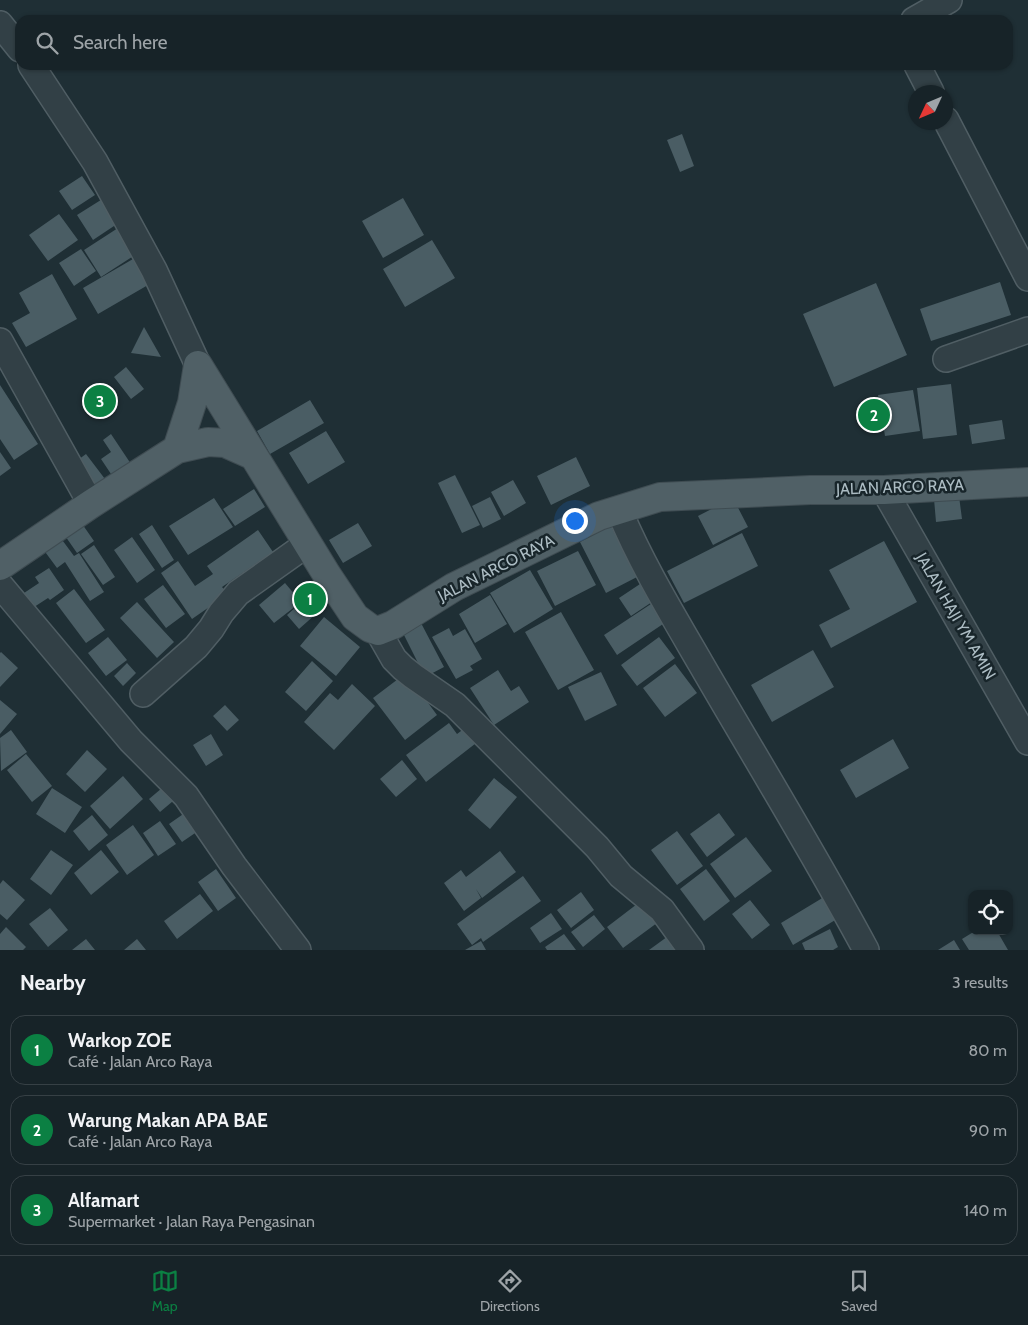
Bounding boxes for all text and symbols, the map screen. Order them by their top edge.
search box [15,15,1013,70]
icon: search [33,29,61,57]
text: Search here [73,31,167,54]
north arrow [908,85,953,130]
pin: 3 [84,382,116,420]
pin: 2 [858,396,890,434]
street label: JALAN ARCO RAYA [835,475,964,499]
your location [562,508,588,534]
street label: JALAN ARCO RAYA [434,530,558,606]
street label: JALAN HAJI YM AMIN [912,548,1000,683]
pin: 1 [294,580,326,618]
map controls [968,890,1013,935]
button: locate [968,890,1013,935]
text: Nearby [20,970,86,995]
text: 3 results [952,973,1008,992]
text: Warkop ZOE [68,1029,172,1052]
text: 1 [34,1041,40,1060]
text: 80 m [969,1041,1007,1060]
text: Café · Jalan Arco Raya [68,1052,212,1071]
text: Warung Makan APA BAE [68,1109,268,1132]
text: 2 [33,1121,41,1140]
text: 90 m [969,1121,1007,1140]
text: Café · Jalan Arco Raya [68,1132,212,1151]
text: Alfamart [68,1189,139,1212]
text: 3 [33,1201,41,1220]
text: 140 m [964,1201,1007,1220]
text: Supermarket · Jalan Raya Pengasinan [68,1212,315,1231]
tab: Map [151,1267,179,1315]
tab: Directions [480,1267,540,1315]
tab: Saved [841,1267,877,1315]

